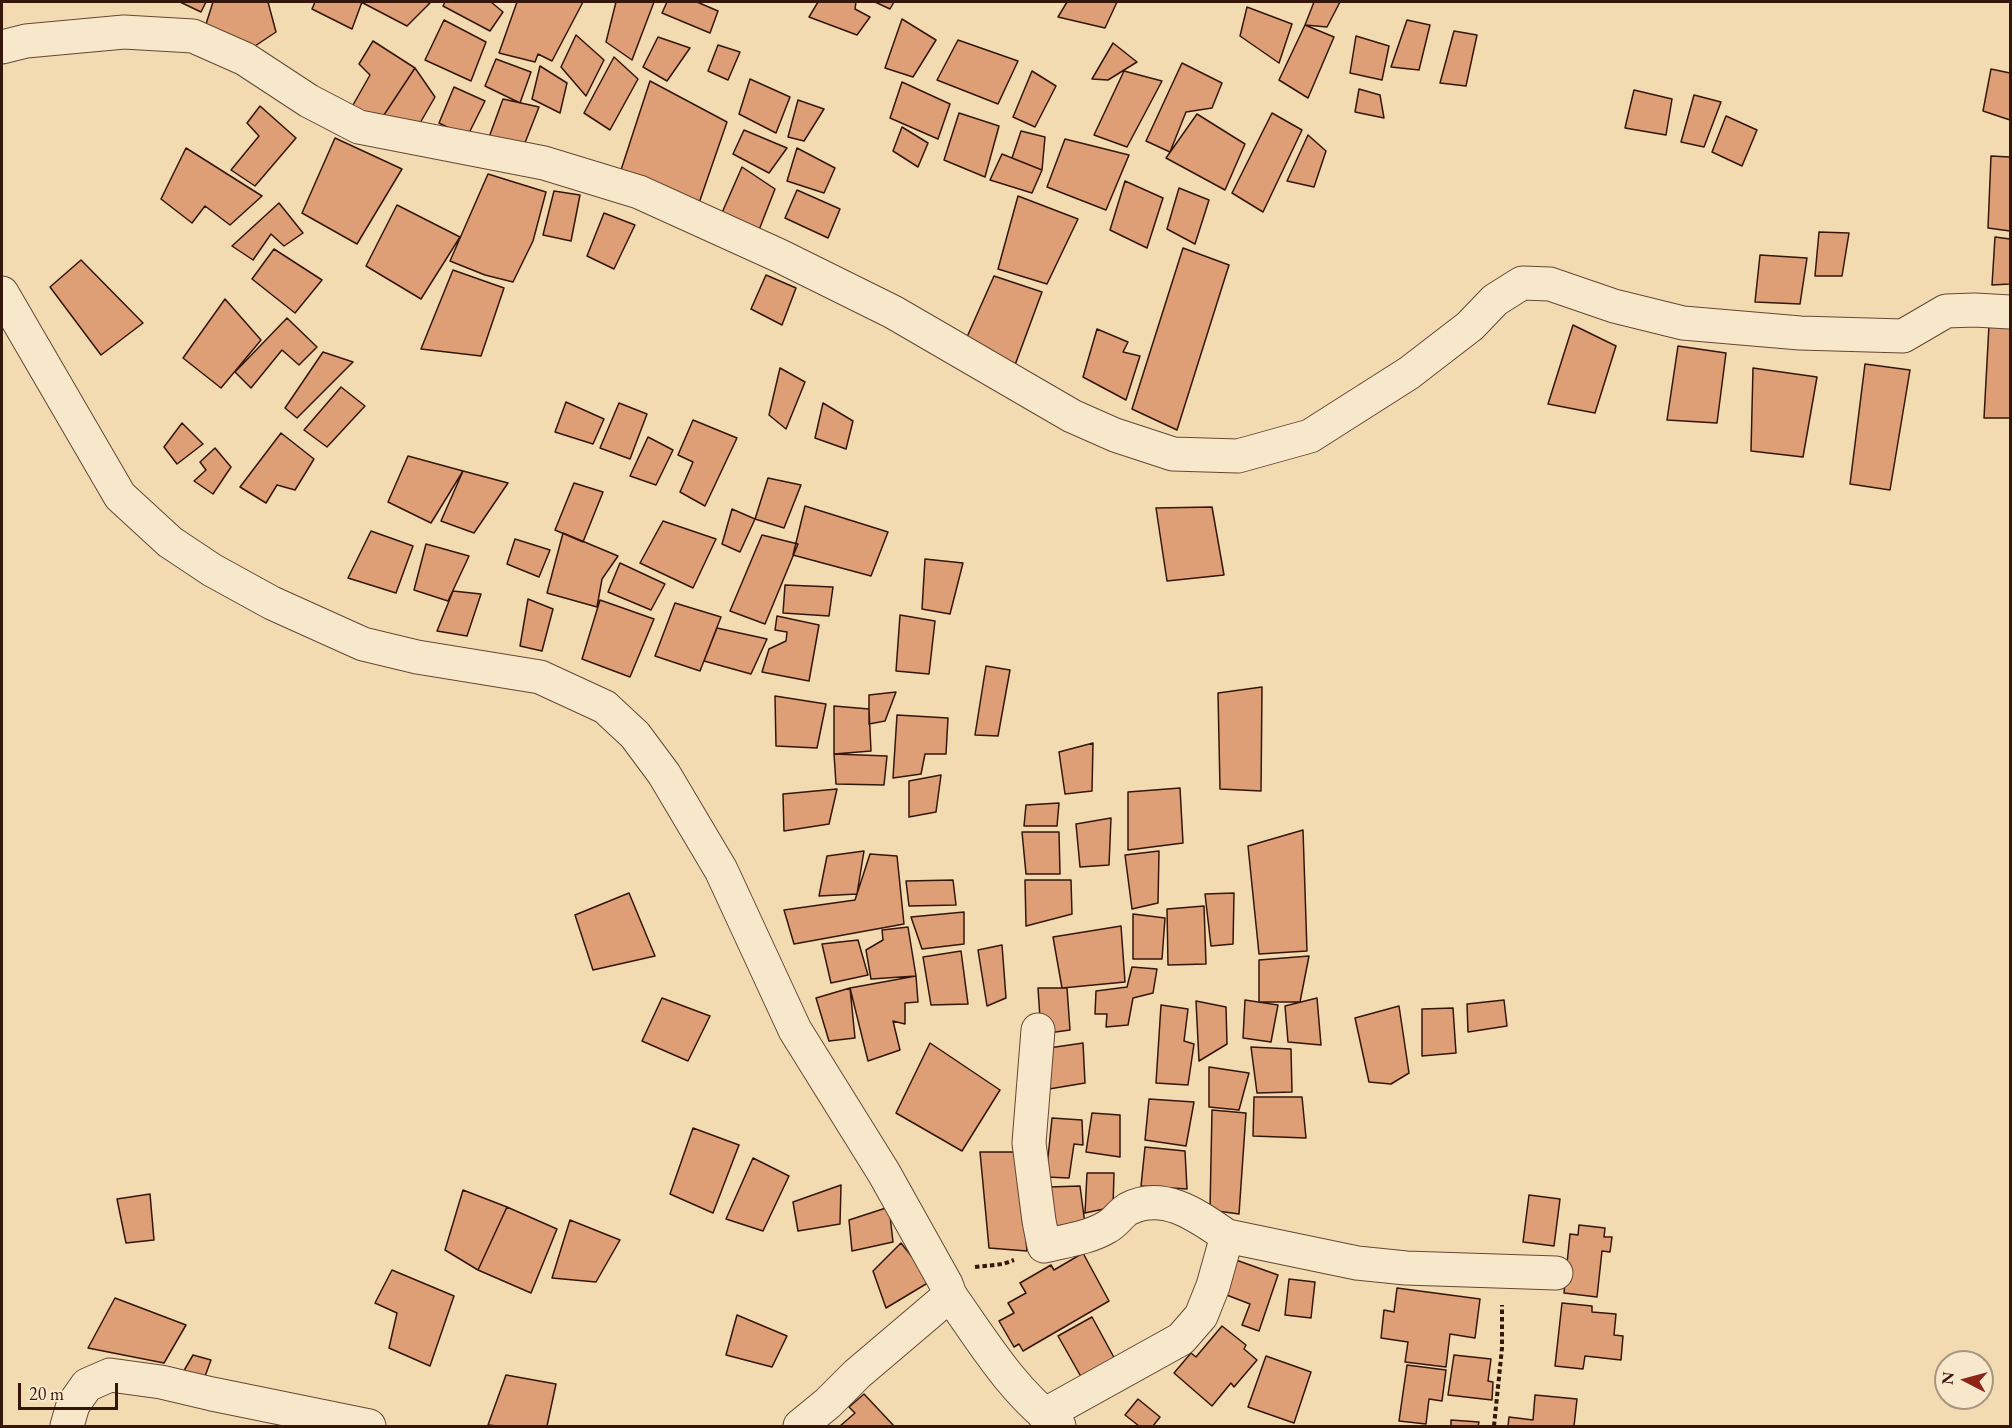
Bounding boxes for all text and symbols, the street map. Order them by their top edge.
north arrow [1934,1350,1994,1410]
scale bar [21,1371,122,1409]
text: N [1936,1371,1959,1386]
text: 20 m [29,1382,64,1405]

